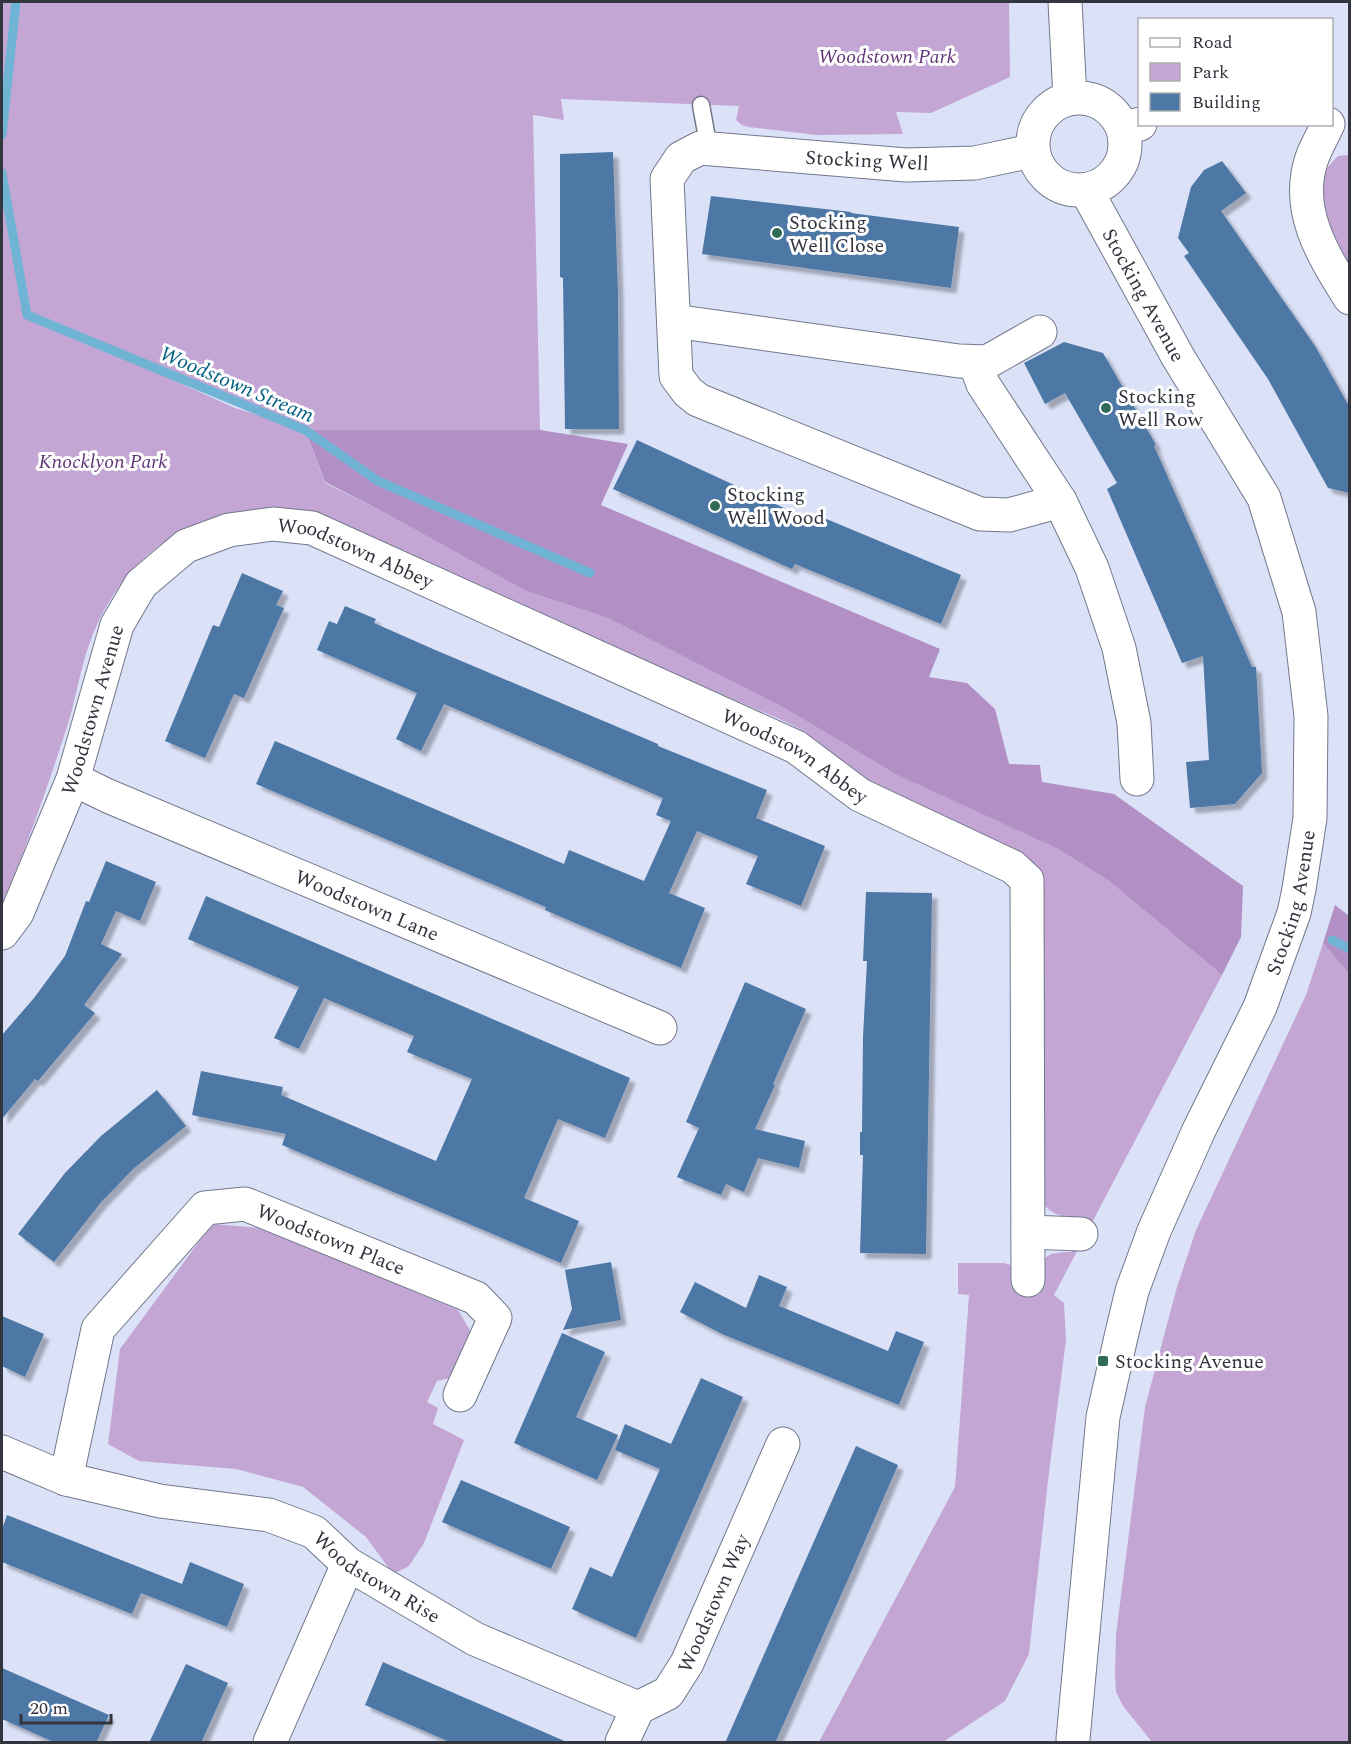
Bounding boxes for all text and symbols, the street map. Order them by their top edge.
legend [1138,18,1333,126]
text: Road [1192,29,1233,56]
park label: Woodstown Park [818,42,957,72]
text: Park [1192,59,1229,86]
text: Building [1192,89,1261,116]
street label: Stocking Well [804,143,929,179]
place label: Stocking Well Close [789,208,884,261]
street label: Stocking Avenue [1094,223,1192,368]
marker: Stocking Well Close [770,226,784,240]
water label: Woodstown Stream [154,338,319,432]
place label: Stocking Well Row [1118,382,1204,435]
marker: Stocking Well Row [1099,401,1113,415]
park label: Knocklyon Park [38,447,168,477]
place label: Stocking Well Wood [727,480,825,533]
marker: Stocking Well Wood [708,499,722,513]
street label: Woodstown Abbey [276,511,439,598]
street label: Woodstown Avenue [54,621,132,800]
street label: Woodstown Abbey [717,701,873,813]
street label: Stocking Avenue [1259,828,1324,979]
street label: Woodstown Lane [290,862,444,950]
street label: Woodstown Place [252,1196,410,1284]
place label: Stocking Avenue [1115,1347,1264,1377]
marker: Stocking Avenue [1096,1354,1110,1368]
street label: Woodstown Rise [306,1525,446,1631]
street label: Woodstown Way [671,1528,758,1678]
scale bar [21,1687,111,1725]
text: 20 m [30,1695,68,1722]

